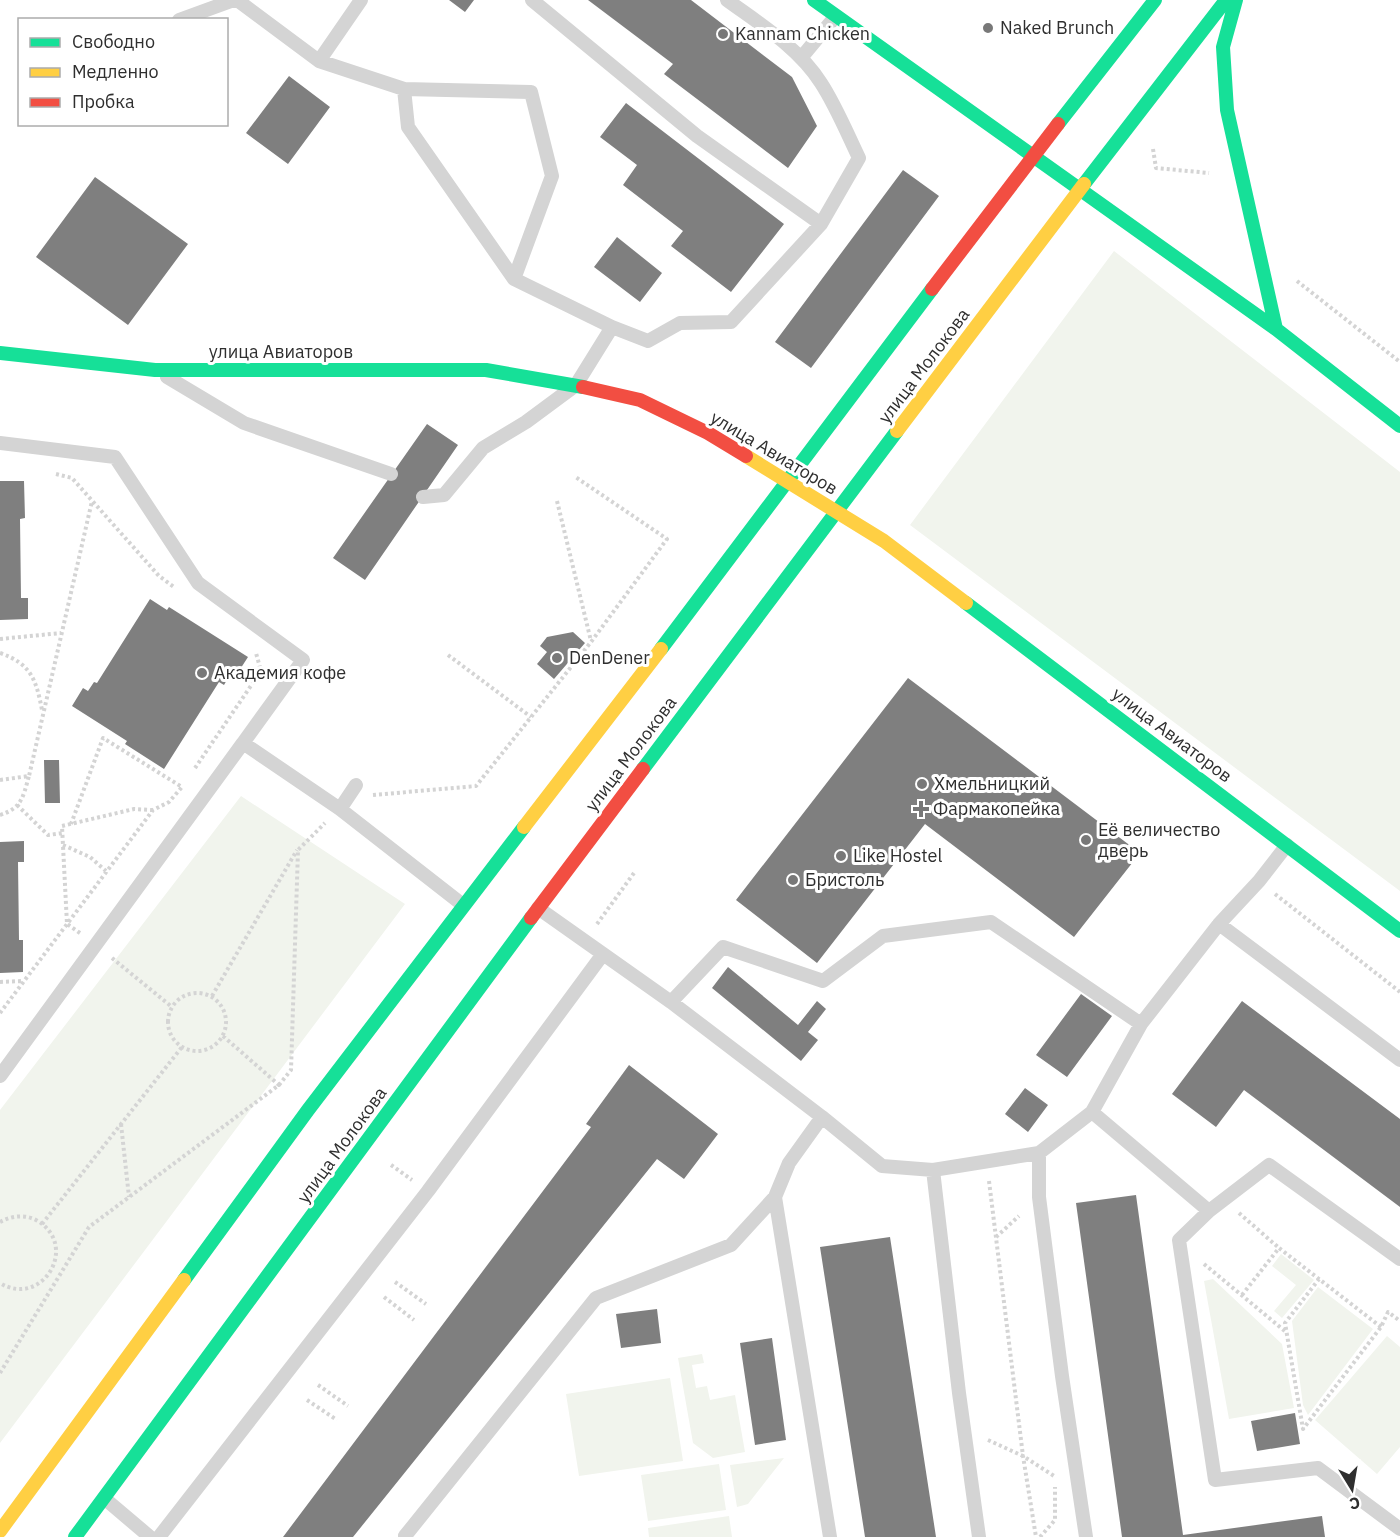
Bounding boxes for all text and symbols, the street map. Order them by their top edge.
place label: Naked Brunch [1000,16,1114,39]
legend [18,18,228,126]
marker: Naked Brunch [981,21,995,35]
place label: Kannam Chicken [735,22,870,45]
marker: Kannam Chicken [716,27,730,41]
text: Свободно [72,30,155,53]
text: Медленно [72,60,159,83]
text: Пробка [72,90,135,113]
street label: улица Молокова [873,303,975,428]
street label: улица Авиаторов [209,340,353,363]
street label: улица Авиаторов [706,406,842,500]
place label: DenDener [569,646,650,669]
marker: DenDener [550,651,564,665]
place label: Академия кофе [214,661,346,684]
marker: Академия кофе [195,666,209,680]
street label: улица Авиаторов [1108,682,1237,787]
street label: улица Молокова [580,691,682,816]
place label: Хмельницкий [934,772,1050,795]
marker: Хмельницкий [915,777,929,791]
place label: Фармакопейка [933,797,1061,820]
marker: Фармакопейка [914,802,928,816]
place label: Её величество дверь [1098,818,1220,862]
marker: Её величество дверь [1079,833,1093,847]
place label: Like Hostel [853,844,942,867]
marker: Like Hostel [834,849,848,863]
place label: Бристоль [805,868,884,891]
marker: Бристоль [786,873,800,887]
street label: улица Молокова [292,1082,392,1207]
north arrow [1322,1459,1382,1519]
text: С [1348,1493,1362,1515]

